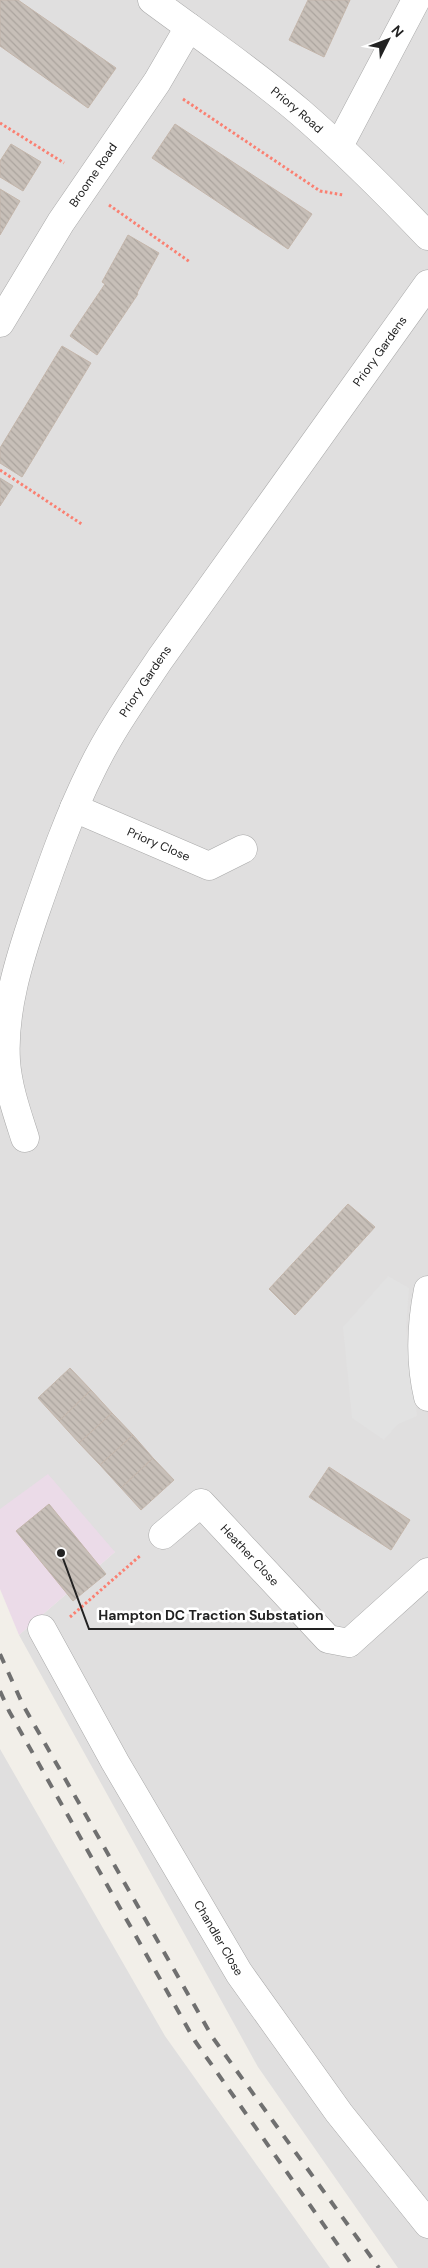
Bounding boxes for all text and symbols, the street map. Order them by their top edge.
north arrow [363,15,413,65]
text: N [388,21,408,41]
street label: Priory Road [268,83,326,137]
street label: Broome Road [66,140,121,210]
street label: Priory Gardens [349,313,411,390]
street label: Priory Gardens [116,642,175,720]
street label: Priory Close [125,824,193,865]
street label: Heather Close [217,1521,283,1590]
callout: Hampton DC Traction Substation [89,1600,334,1629]
text: Hampton DC Traction Substation [98,1606,324,1624]
street label: Chandler Close [190,1897,247,1979]

